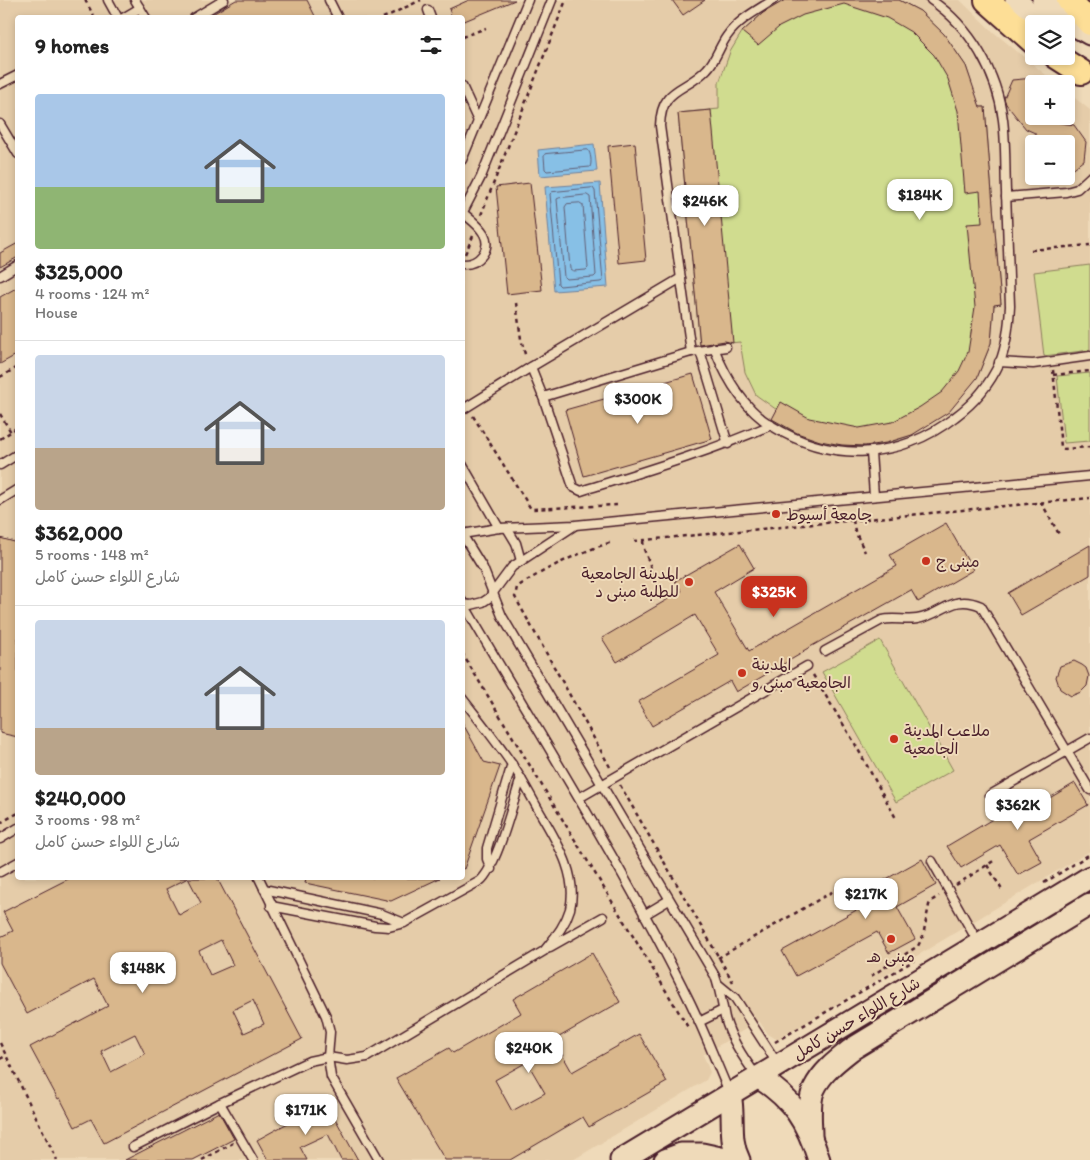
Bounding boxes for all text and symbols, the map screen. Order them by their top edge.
map controls [1025,15,1075,185]
button: layers [1025,15,1075,65]
icon: filters [417,31,445,59]
text: 9 homes [35,33,109,58]
button: + [1025,75,1075,125]
icon: home [195,126,285,216]
button: − [1025,135,1075,185]
pin: $184K [885,178,955,221]
pin: $246K [670,184,740,227]
text: $184K [898,185,942,204]
text: $246K [683,191,727,210]
text: $325,000 [35,259,123,284]
text: 4 rooms · 124 m² [35,284,150,303]
text: House [35,303,78,322]
pin: $300K [603,382,673,425]
icon: home [195,388,285,478]
text: $300K [615,389,661,408]
place label: جامعة أسيوط [786,505,872,525]
marker: جامعة أسيوط [770,508,782,520]
text: $362,000 [35,520,123,545]
text: 5 rooms · 148 m² [35,545,149,564]
place label: مبنى ج [936,552,980,572]
marker: مبنى ج [920,555,932,567]
place label: المدينة الجامعية للطلبة مبنى د [582,564,679,602]
text: شارع اللواء حسن كامل [35,567,180,586]
marker: المدينة الجامعية للطلبة مبنى د [683,576,695,588]
pin: $325K [739,576,809,618]
text: $325K [752,582,796,601]
icon: home [195,653,285,743]
place label: المدينة الجامعية مبنى و [750,655,851,693]
marker: المدينة الجامعية مبنى و [736,667,748,679]
place label: ملاعب المدينة الجامعية [904,721,990,758]
marker: ملاعب المدينة الجامعية [888,733,900,745]
text: $240,000 [35,785,126,810]
pin: $362K [983,788,1053,831]
text: $362K [996,795,1040,814]
text: 3 rooms · 98 m² [35,810,140,829]
text: شارع اللواء حسن كامل [35,832,180,851]
pin: $217K [831,878,901,920]
text: $217K [845,884,887,903]
marker: مبنى هـ [885,933,897,945]
place label: مبنى هـ [866,947,915,967]
pin: $148K [108,952,178,994]
text: $148K [121,958,165,977]
street label: شارع اللواء حسن كامل [789,973,924,1066]
pin: $240K [494,1032,564,1074]
text: $240K [506,1038,552,1057]
pin: $171K [271,1094,341,1136]
text: $171K [285,1100,327,1119]

